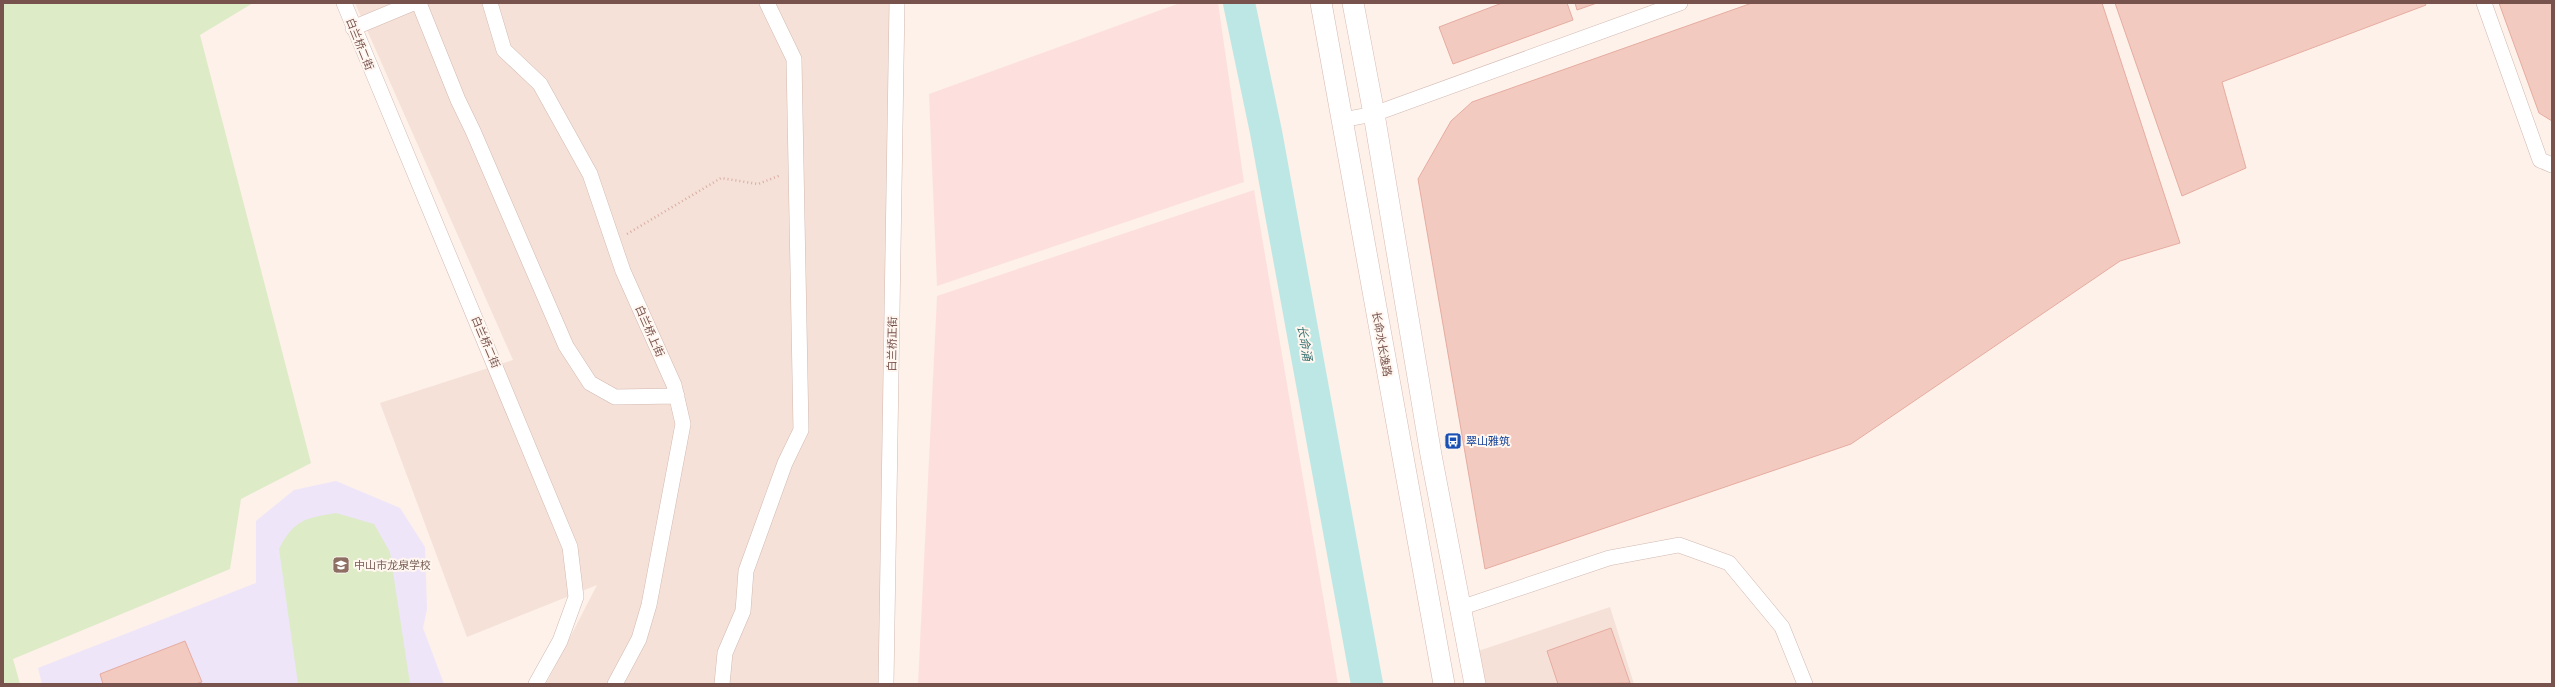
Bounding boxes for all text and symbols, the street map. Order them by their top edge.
street label: 白兰桥二街 [343,16,377,72]
street label: 白兰桥上街 [632,303,668,359]
street label: 长命水长逸路 [1369,310,1395,378]
street label: 白兰桥二街 [469,314,503,370]
street label: 白兰桥正街 [885,316,899,372]
water label: 长命涌 [1294,324,1316,364]
bus stop icon: 翠山雅筑 [1443,431,1463,451]
place label: 翠山雅筑 [1466,434,1510,448]
school or university icon: 中山市龙泉学校 [331,555,351,575]
place label: 中山市龙泉学校 [354,558,431,572]

